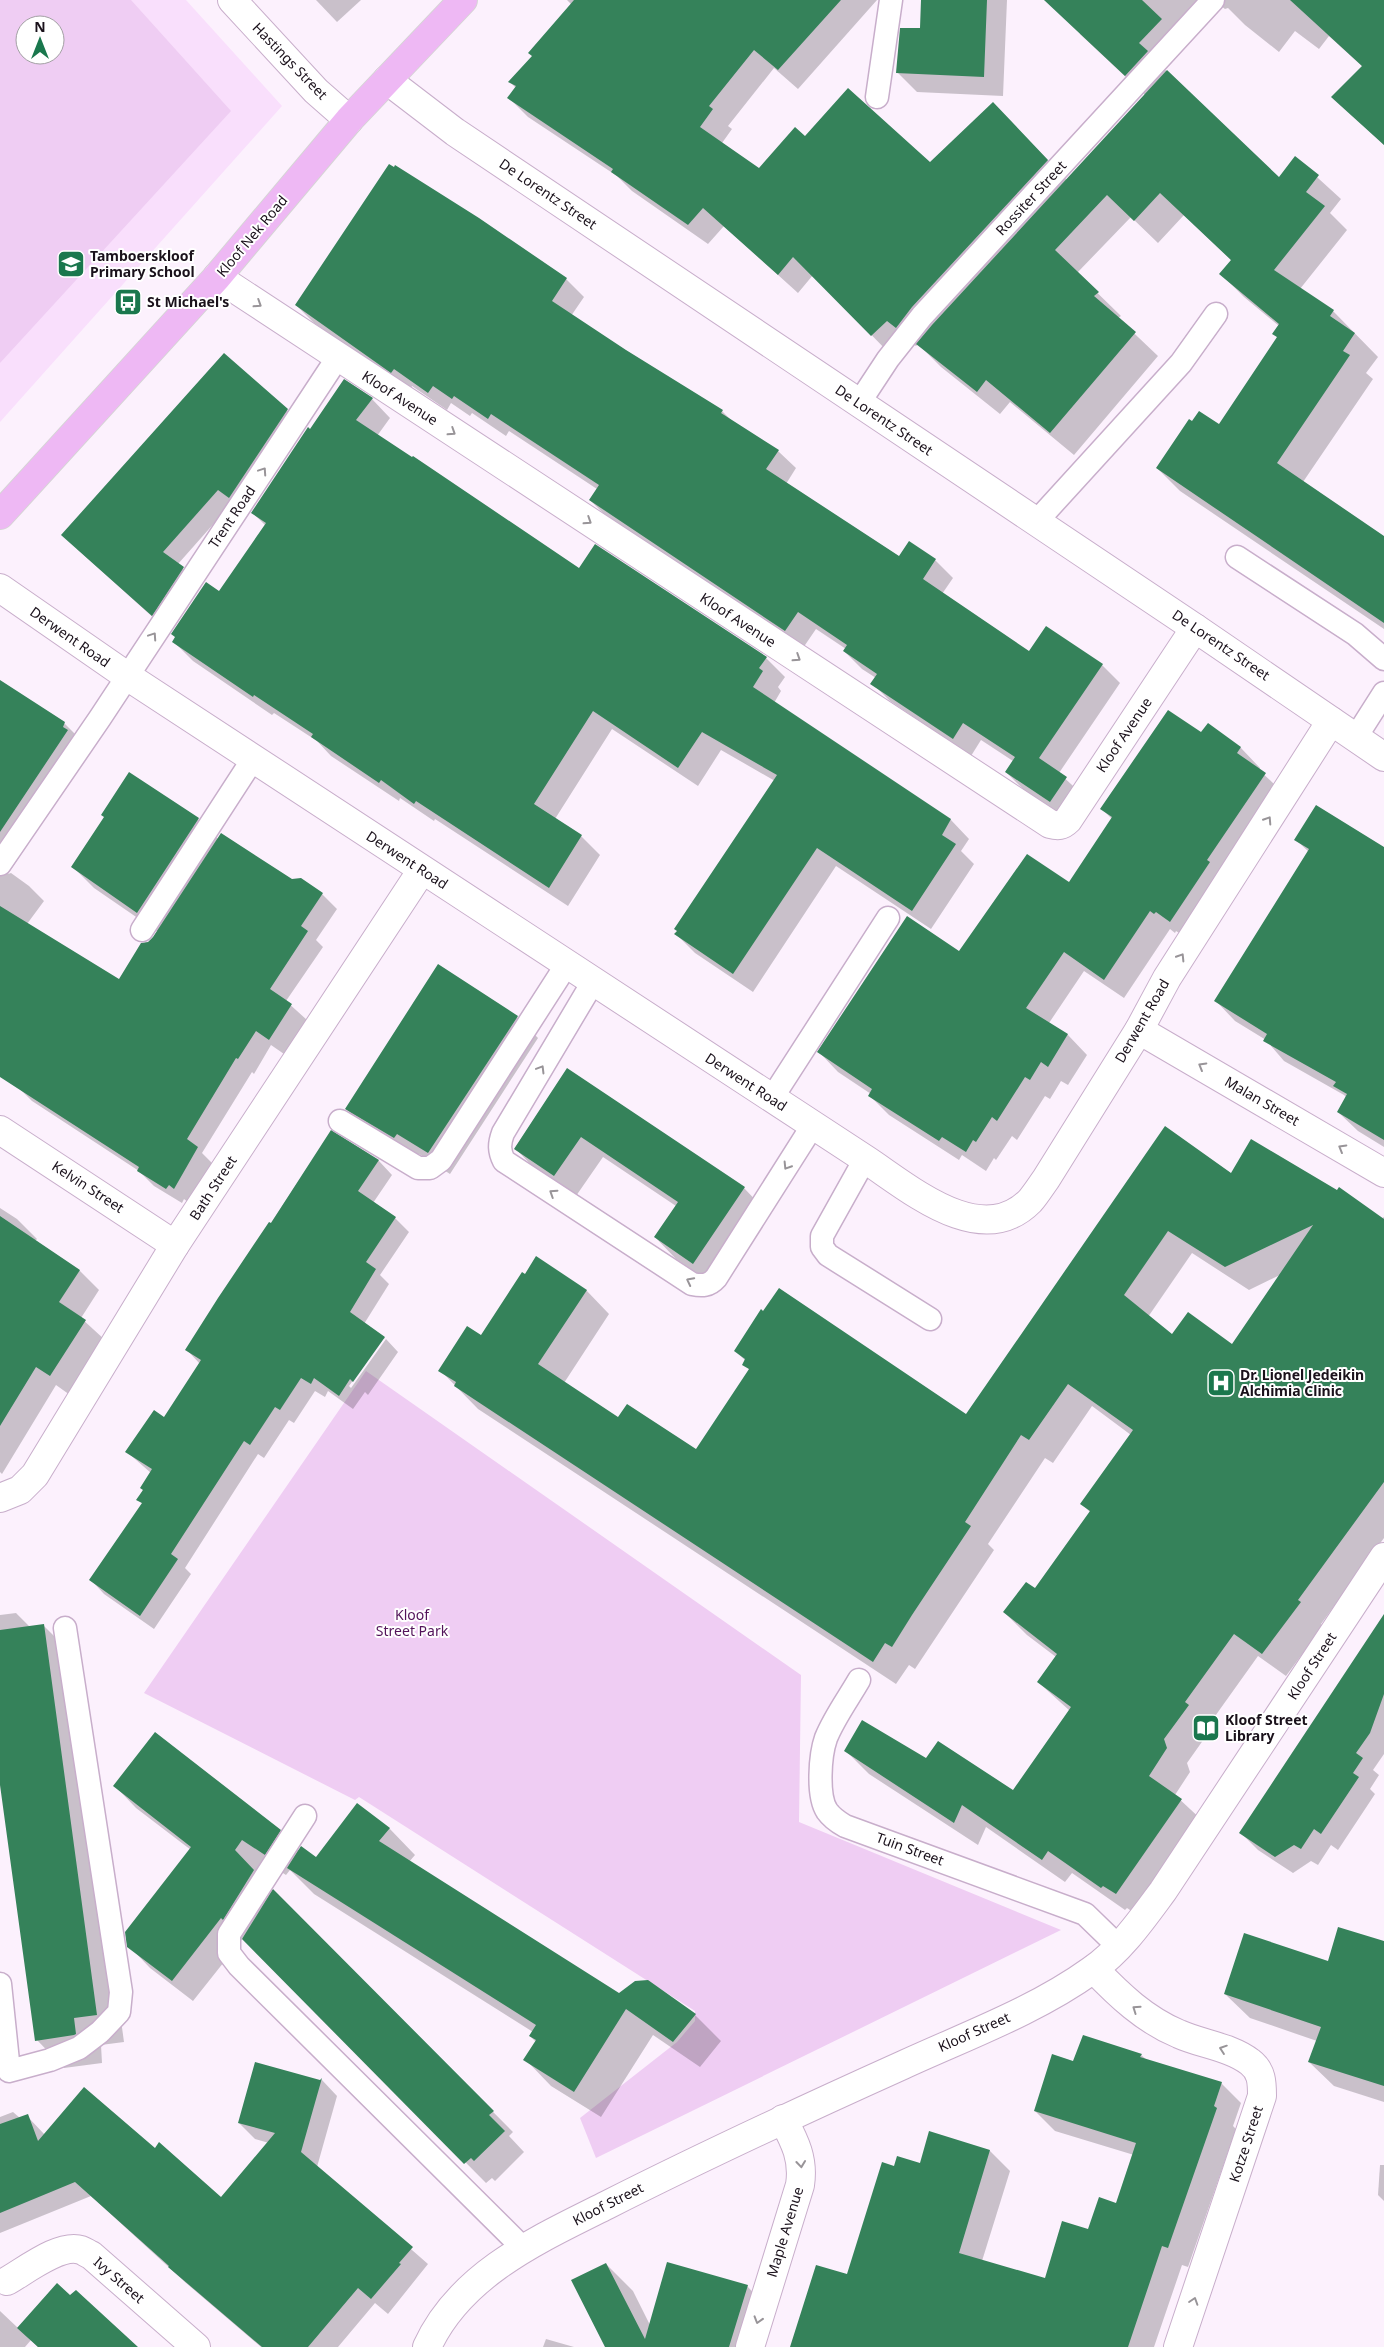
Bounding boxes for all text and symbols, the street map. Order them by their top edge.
north arrow [15,15,65,65]
text: N [34,17,46,36]
street label: Hastings Street [249,18,332,103]
street label: De Lorentz Street [496,154,601,233]
street label: Rossiter Street [991,156,1070,239]
street label: Kloof Nek Road [212,191,291,280]
place label: Tamboerskloof Primary School [90,246,196,281]
school or university icon: Tamboerskloof Primary School [56,249,86,279]
bus stop icon: St Michael's [113,287,143,317]
place label: St Michael's [147,292,229,311]
one-way arrow [252,298,262,307]
street label: Kloof Avenue [359,366,442,429]
street label: De Lorentz Street [832,380,937,459]
one-way arrow [446,426,456,435]
one-way arrow [256,467,266,476]
street label: Trent Road [204,482,259,552]
one-way arrow [582,515,592,524]
street label: Kloof Avenue [697,588,780,651]
street label: Derwent Road [26,602,114,671]
street label: De Lorentz Street [1169,605,1274,684]
one-way arrow [147,632,157,641]
one-way arrow [791,652,801,661]
street label: Kloof Avenue [1091,693,1156,776]
one-way arrow [1262,816,1271,825]
street label: Derwent Road [363,826,452,893]
one-way arrow [1174,953,1184,962]
street label: Derwent Road [1110,975,1173,1066]
street label: Derwent Road [702,1048,791,1115]
one-way arrow [1198,1063,1207,1073]
one-way arrow [534,1066,544,1075]
street label: Malan Street [1221,1071,1303,1130]
one-way arrow [1338,1145,1347,1155]
street label: Bath Street [185,1152,241,1224]
street label: Kelvin Street [49,1156,128,1217]
one-way arrow [784,1161,794,1170]
one-way arrow [550,1190,559,1199]
one-way arrow [686,1277,695,1287]
place label: Dr. Lionel Jedeikin Alchimia Clinic [1240,1365,1364,1400]
hospital icon: Dr. Lionel Jedeikin Alchimia Clinic [1206,1368,1236,1398]
park label: Kloof Street Park [376,1605,449,1640]
street label: Kloof Street [1283,1628,1340,1703]
place label: Kloof Street Library [1225,1710,1308,1745]
library icon: Kloof Street Library [1191,1713,1221,1743]
street label: Tuin Street [874,1828,947,1870]
one-way arrow [1133,2006,1142,2014]
street label: Kloof Street [935,2007,1013,2056]
one-way arrow [1219,2045,1228,2055]
street label: Kotze Street [1224,2103,1267,2185]
one-way arrow [795,2160,806,2168]
street label: Kloof Street [569,2178,646,2229]
street label: Maple Avenue [762,2184,807,2279]
street label: Ivy Street [90,2252,149,2307]
one-way arrow [1188,2297,1198,2305]
one-way arrow [754,2315,764,2323]

